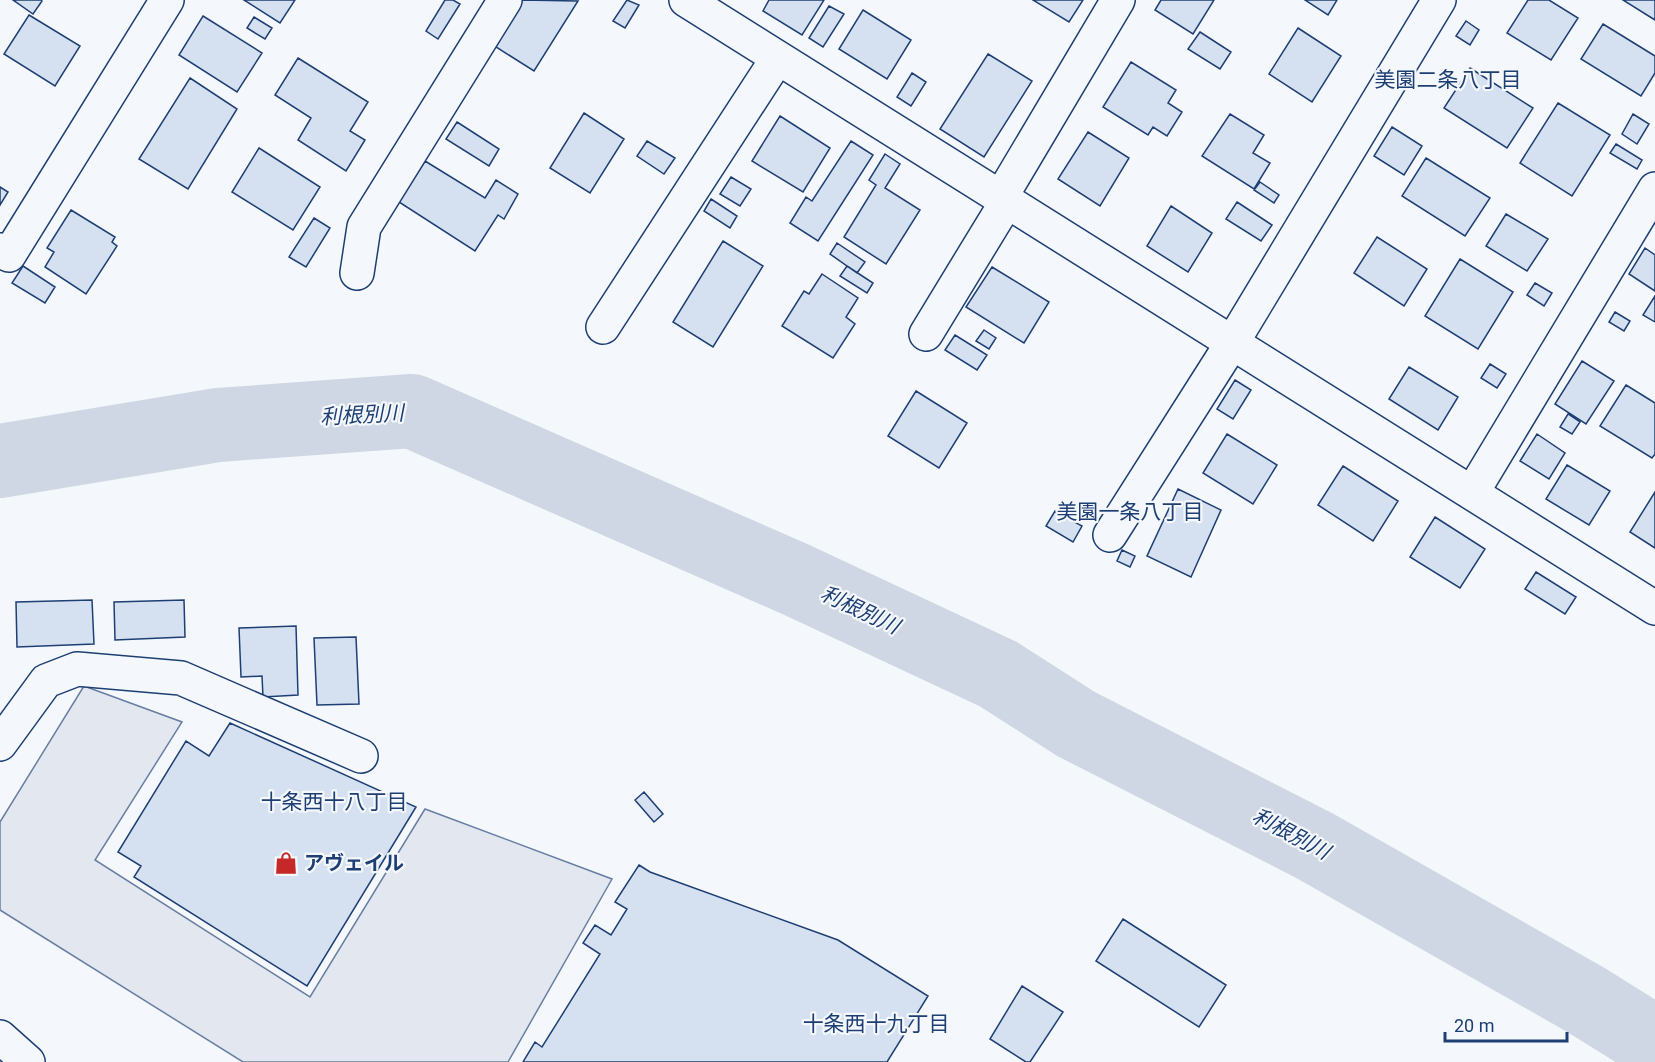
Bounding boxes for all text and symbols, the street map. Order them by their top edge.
district label: 美園二条八丁目 [1375,68,1522,92]
water label: 利根別川 [319,401,407,429]
district label: 美園一条八丁目 [1057,500,1204,524]
water label: 利根別川 [817,581,905,639]
district label: 十条西十八丁目 [261,790,408,814]
water label: 利根別川 [1248,804,1335,865]
shop icon: アヴェイル [273,850,299,876]
place label: アヴェイル [304,851,404,875]
scale bar [1445,1005,1566,1043]
district label: 十条西十九丁目 [803,1012,950,1036]
text: 20 m [1454,1015,1494,1036]

